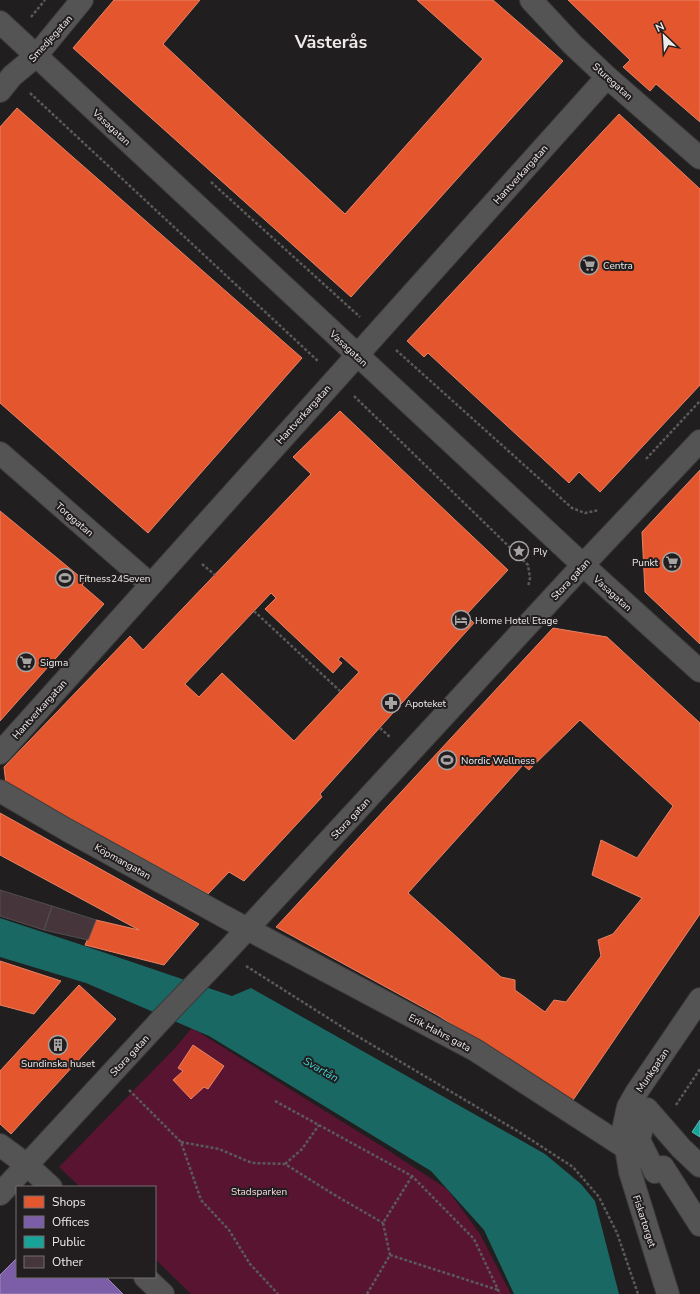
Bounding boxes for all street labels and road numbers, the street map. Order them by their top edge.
street label: Smedjegatan [26,12,76,65]
street label: Sturegatan [589,60,635,104]
street label: Vasagatan [88,106,133,149]
street label: Hantverkargatan [490,142,551,207]
street label: Vasagatan [325,327,370,370]
street label: Hantverkargatan [273,382,334,447]
street label: Torggatan [52,499,96,540]
street label: Stora gatan [548,556,594,604]
street label: Vasagatan [589,572,635,615]
street label: Hantverkargatan [9,677,70,742]
street label: Stora gatan [328,795,374,843]
street label: Köpmangatan [92,841,153,883]
street label: Erik Hahrs gata [406,1011,473,1055]
street label: Stora gatan [107,1032,153,1080]
street label: Munkgatan [633,1046,673,1095]
street label: Fiskartorget [629,1194,659,1250]

